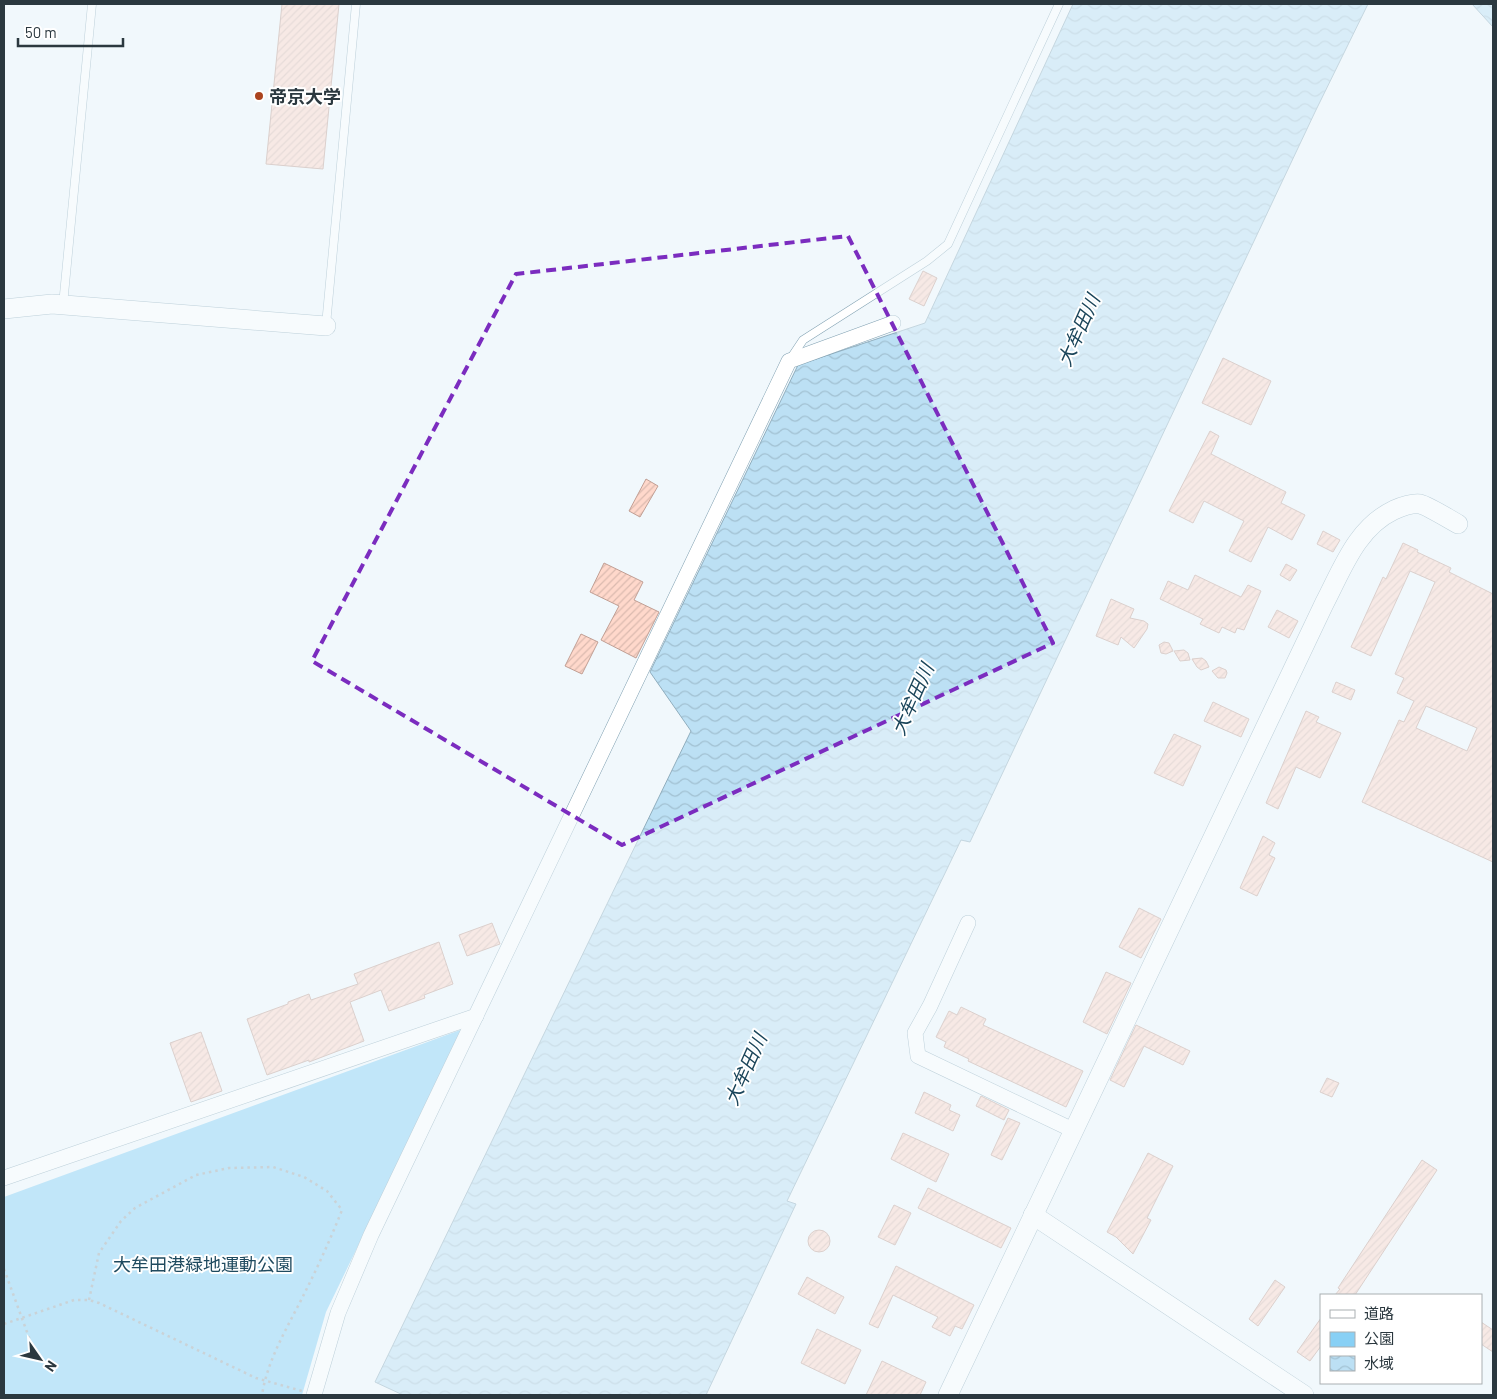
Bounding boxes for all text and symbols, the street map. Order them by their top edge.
scale bar [18,15,122,47]
text: 50 m [25,23,57,41]
place label: 帝京大学 [269,85,341,107]
marker: 帝京大学 [253,90,265,102]
water label: 大牟田川 [1052,289,1105,369]
water label: 大牟田川 [886,658,939,738]
water label: 大牟田川 [719,1028,772,1108]
park label: 大牟田港緑地運動公園 [113,1253,293,1275]
legend [1320,1294,1482,1384]
text: 道路 [1364,1304,1394,1322]
text: 公園 [1364,1329,1394,1347]
north arrow [15,1334,65,1384]
text: 水域 [1364,1354,1394,1372]
text: N [42,1358,61,1375]

